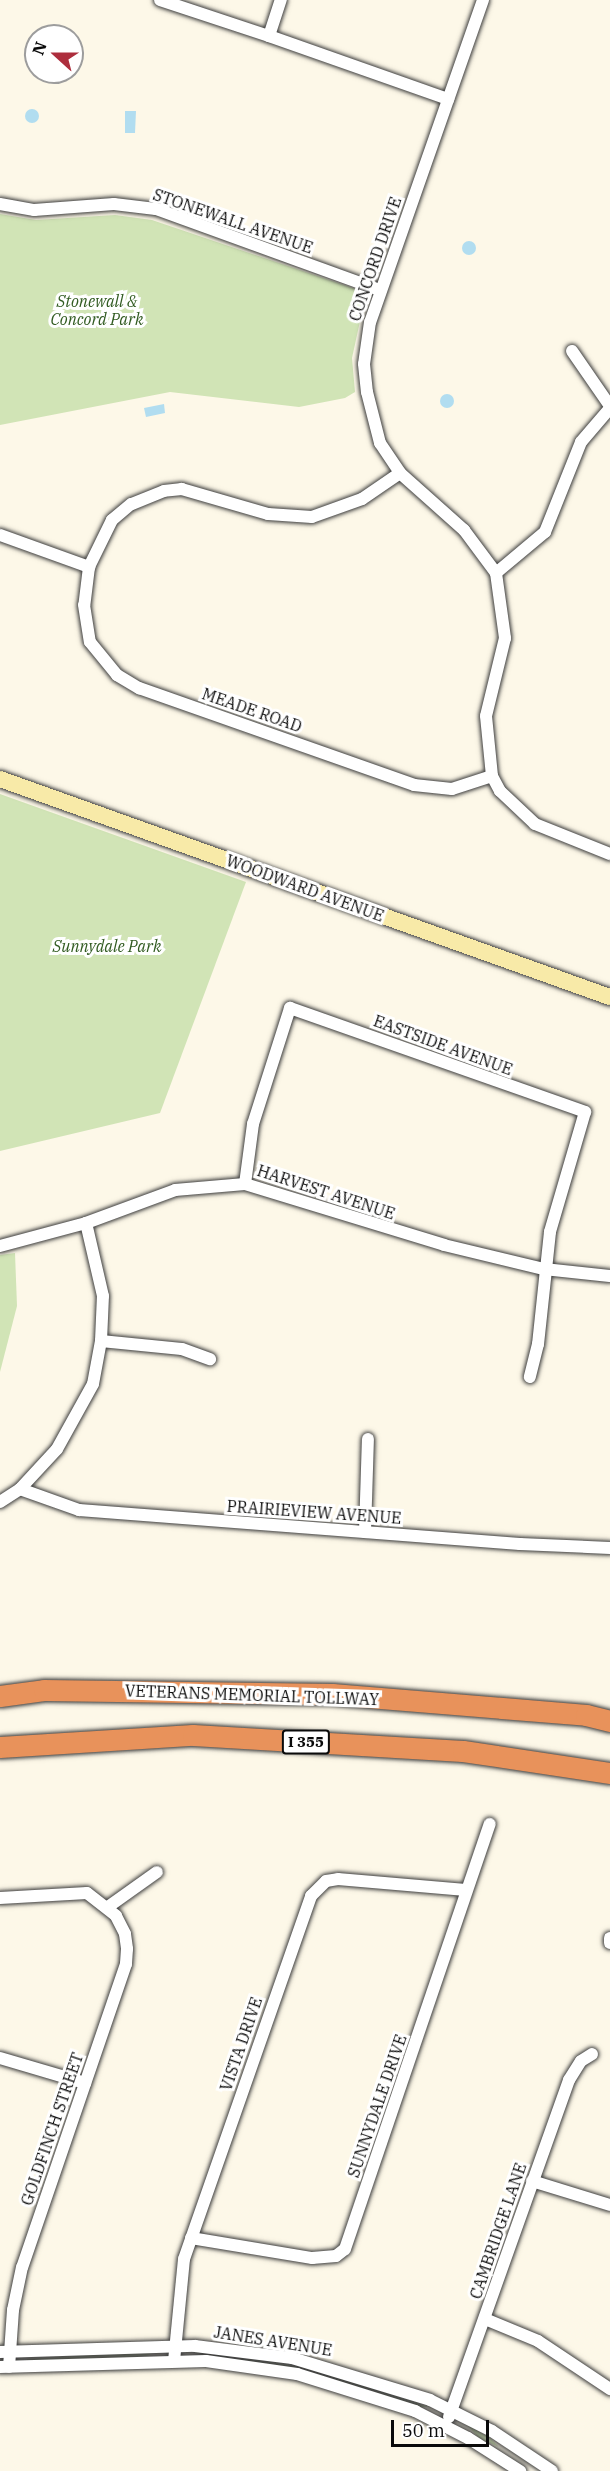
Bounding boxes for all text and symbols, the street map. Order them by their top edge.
north arrow [24,24,84,84]
text: N [27,39,51,58]
street label: STONEWALL AVENUE [151,185,315,257]
street label: CONCORD DRIVE [345,194,405,324]
park label: Stonewall & Concord Park [50,291,144,329]
street label: MEADE ROAD [200,684,304,736]
street label: WOODWARD AVENUE [223,851,387,925]
park label: Sunnydale Park [53,936,161,956]
street label: EASTSIDE AVENUE [371,1011,515,1079]
street label: HARVEST AVENUE [255,1161,397,1223]
street label: PRAIRIEVIEW AVENUE [226,1496,402,1528]
street label: VETERANS MEMORIAL TOLLWAY [125,1681,379,1709]
road number: I 355 [280,1730,332,1754]
street label: VISTA DRIVE [216,1995,266,2093]
street label: SUNNYDALE DRIVE [344,2032,410,2180]
street label: GOLDFINCH STREET [17,2050,87,2208]
street label: CAMBRIDGE LANE [466,2161,530,2301]
street label: JANES AVENUE [213,2322,333,2360]
scale bar [394,2408,492,2446]
text: 50 m [402,2419,445,2442]

